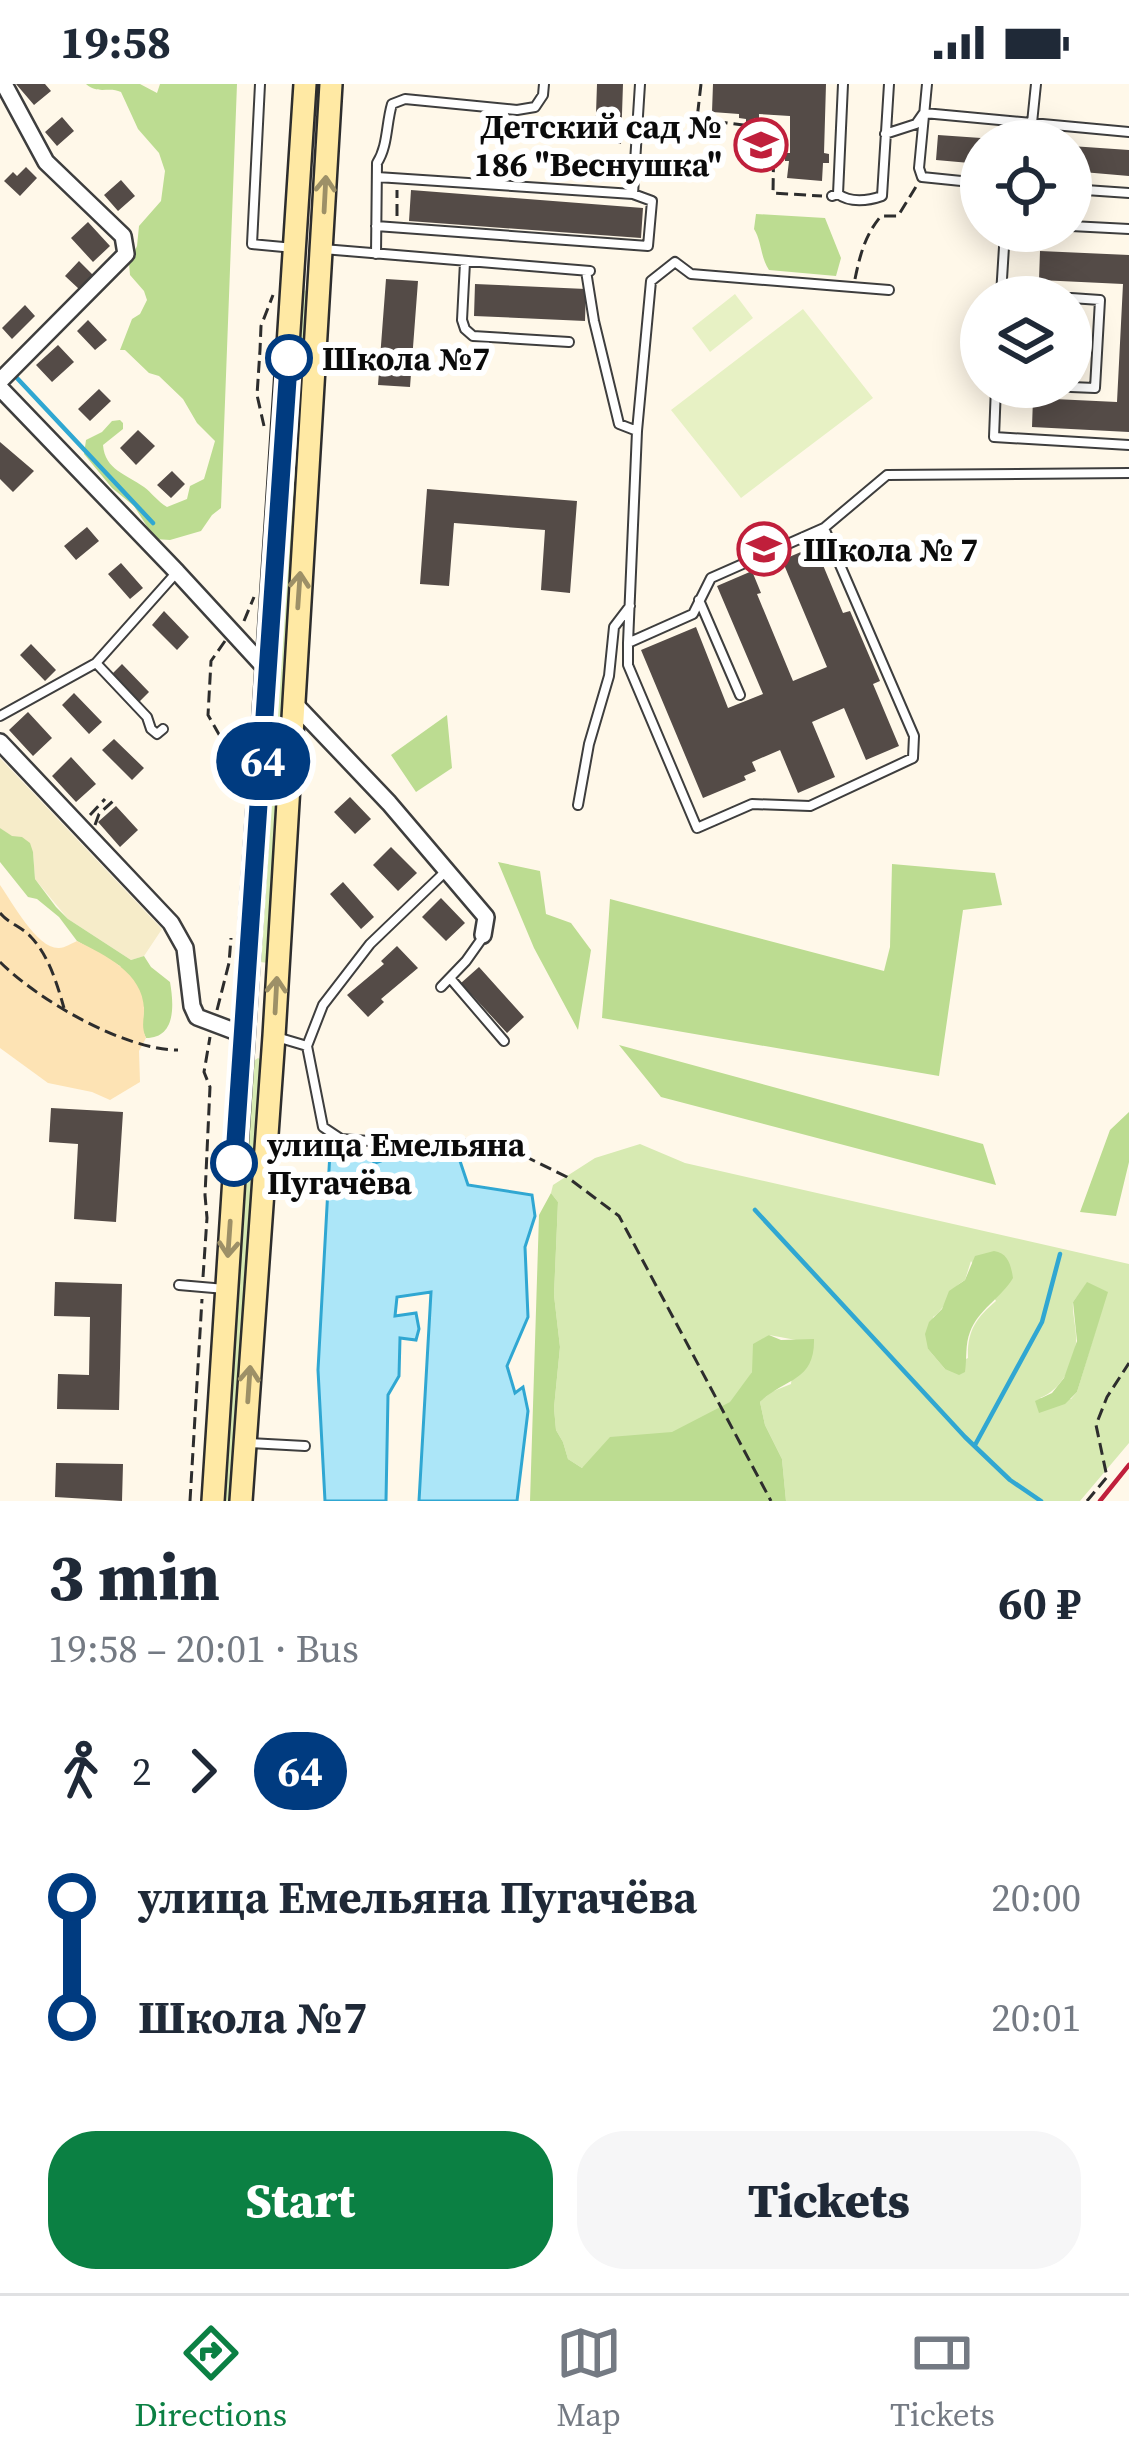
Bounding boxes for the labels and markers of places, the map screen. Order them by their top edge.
place label: Детский сад № 186 "Веснушка" [474,104,722,187]
school or university icon: Детский сад № 186 "Веснушка" [733,117,789,173]
marker: Школа №7 [267,336,311,380]
place label: Школа №7 [322,336,490,381]
school or university icon: Школа № 7 [736,521,792,577]
place label: Школа № 7 [803,527,978,572]
place label: улица Емельяна Пугачёва [266,1122,526,1205]
marker: улица Емельяна Пугачёва [212,1141,256,1185]

